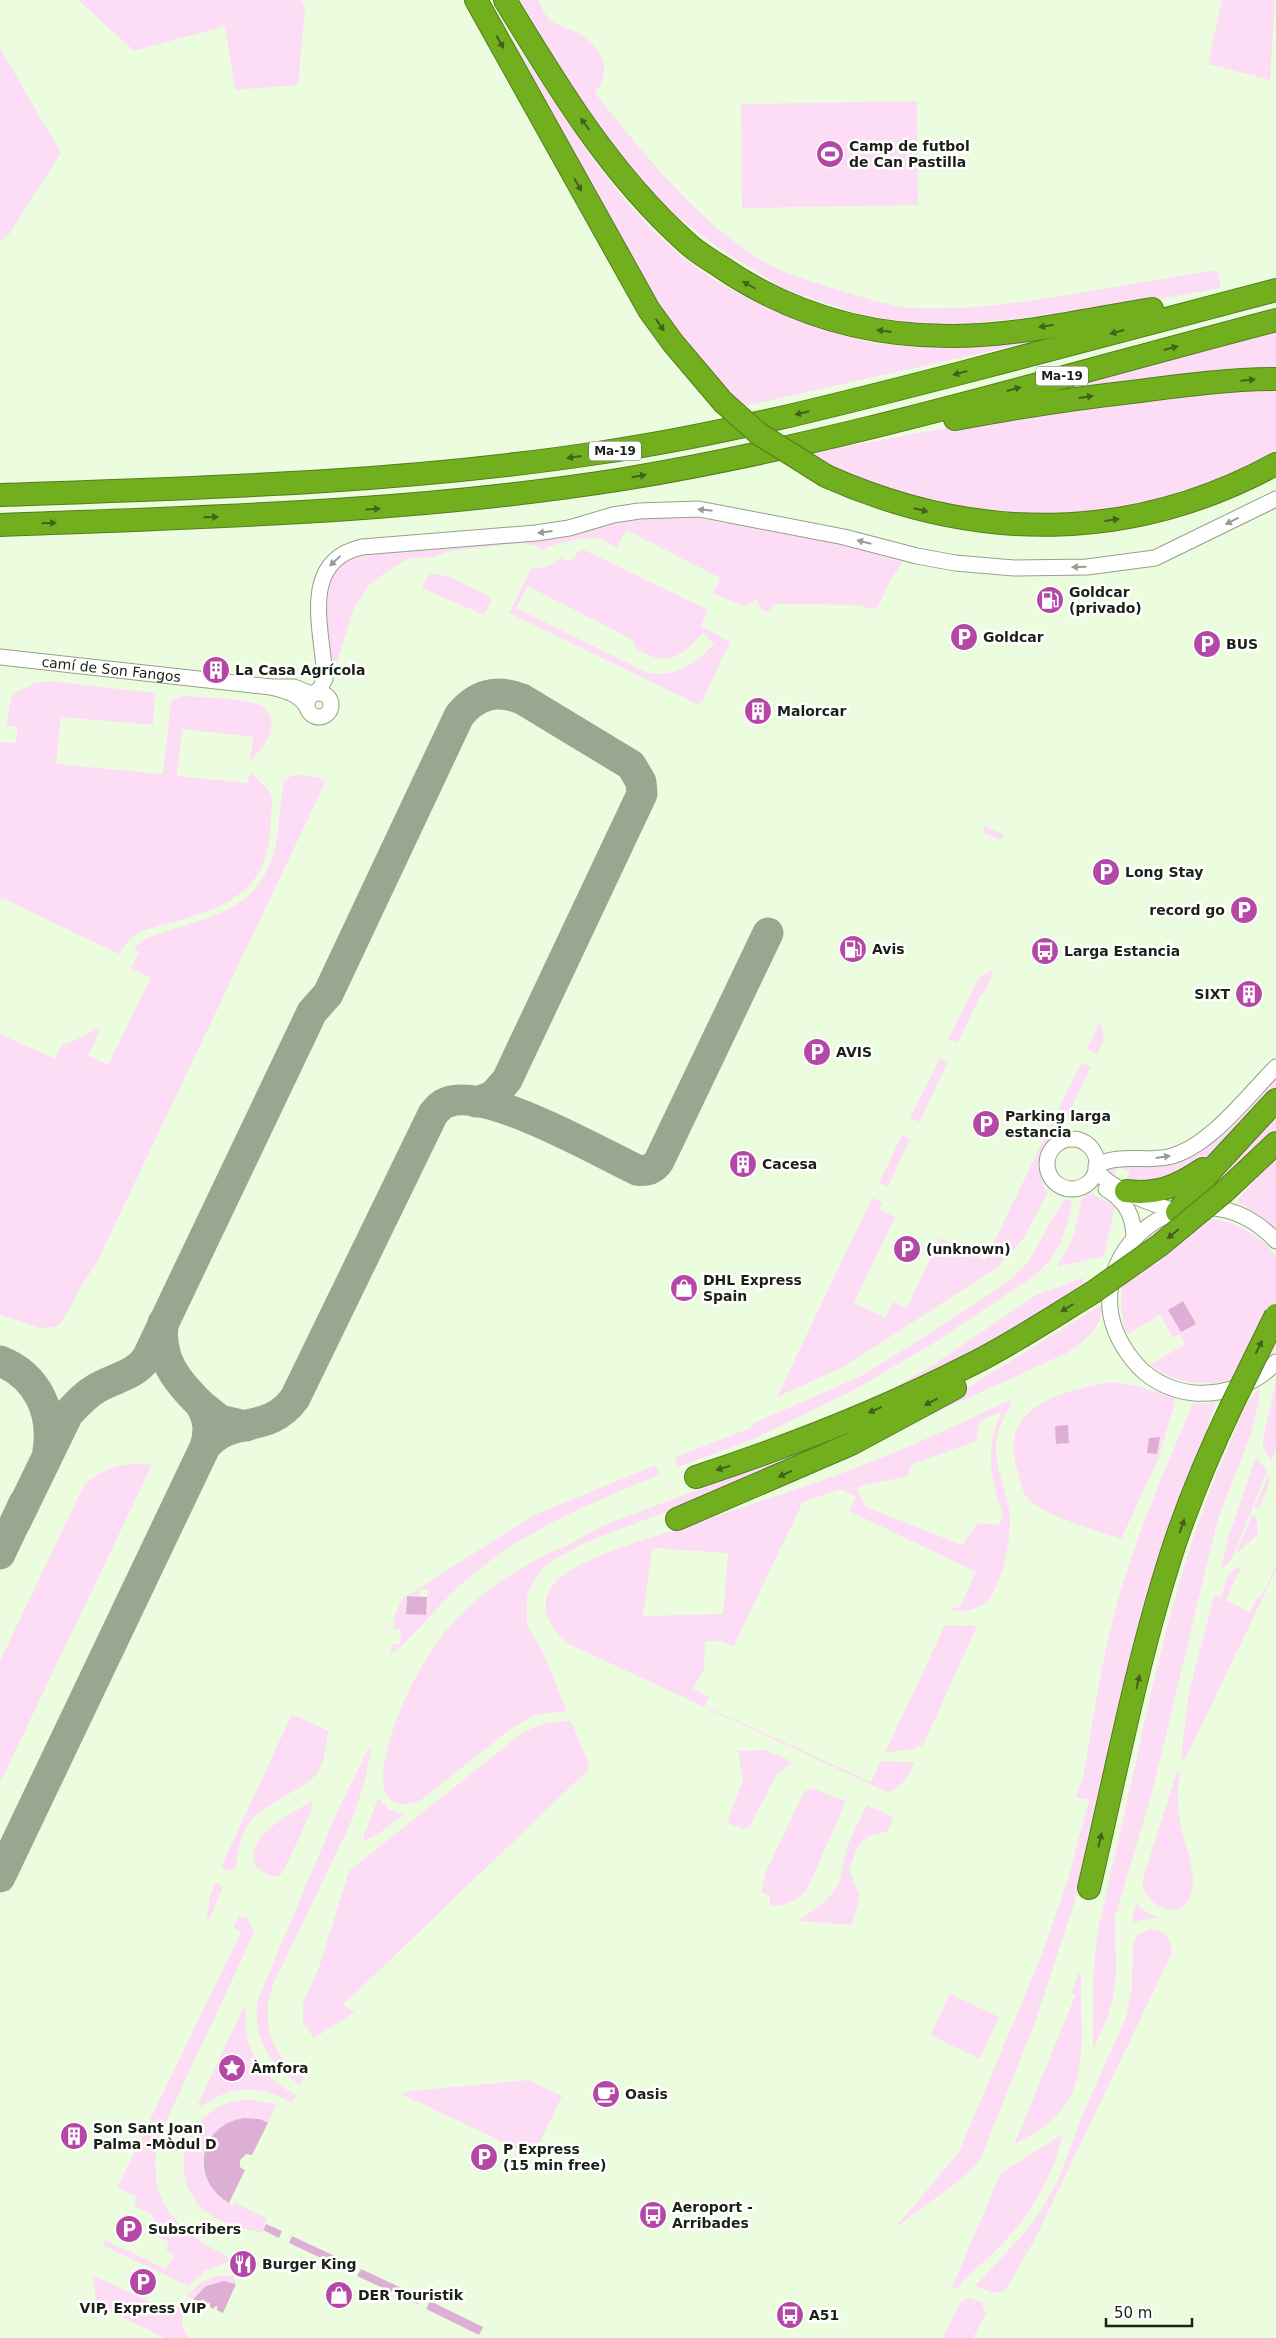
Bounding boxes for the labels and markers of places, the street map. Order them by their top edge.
place label: Camp de futbol de Can Pastilla [849,138,970,170]
sports icon: Camp de futbol de Can Pastilla [815,139,845,169]
place label: Goldcar (privado) [1069,584,1142,616]
fuel station icon: Goldcar (privado) [1035,585,1065,615]
parking icon: Goldcar [949,622,979,652]
place label: Goldcar [983,629,1044,645]
parking icon: BUS [1192,629,1222,659]
place label: BUS [1226,636,1258,652]
building icon: La Casa Agrícola [201,655,231,685]
place label: La Casa Agrícola [235,662,365,678]
building icon: Malorcar [743,696,773,726]
place label: Malorcar [777,703,846,719]
parking icon: Long Stay [1091,857,1121,887]
place label: Long Stay [1125,864,1203,880]
parking icon: record go [1229,895,1259,925]
place label: record go [1149,902,1225,918]
fuel station icon: Avis [838,934,868,964]
bus stop icon: Larga Estancia [1030,936,1060,966]
place label: Avis [872,941,905,957]
place label: Larga Estancia [1064,943,1180,959]
building icon: SIXT [1234,979,1264,1009]
place label: SIXT [1194,986,1230,1002]
parking icon: AVIS [802,1037,832,1067]
place label: AVIS [836,1044,872,1060]
place label: Parking larga estancia [1005,1108,1111,1140]
parking icon: Parking larga estancia [971,1109,1001,1139]
building icon: Cacesa [728,1149,758,1179]
place label: Cacesa [762,1156,817,1172]
parking icon: (unknown) [892,1234,922,1264]
place label: (unknown) [926,1241,1011,1257]
place label: DHL Express Spain [703,1272,802,1304]
shop icon: DHL Express Spain [669,1273,699,1303]
place icon: Àmfora [217,2053,247,2083]
place label: Àmfora [251,2060,308,2076]
cafe icon: Oasis [591,2079,621,2109]
place label: Oasis [625,2086,668,2102]
place label: Son Sant Joan Palma -Mòdul D [93,2120,217,2152]
building icon: Son Sant Joan Palma -Mòdul D [59,2121,89,2151]
place label: P Express (15 min free) [503,2141,606,2173]
parking icon: P Express (15 min free) [469,2142,499,2172]
place label: Aeroport - Arribades [672,2199,753,2231]
bus stop icon: Aeroport - Arribades [638,2200,668,2230]
parking icon: Subscribers [114,2214,144,2244]
place label: Subscribers [148,2221,241,2237]
restaurant icon: Burger King [228,2249,258,2279]
place label: Burger King [262,2256,356,2272]
parking icon: VIP, Express VIP [128,2267,158,2297]
shop icon: DER Touristik [324,2280,354,2310]
place label: DER Touristik [358,2287,464,2303]
place label: VIP, Express VIP [80,2300,206,2316]
bus stop icon: A51 [775,2300,805,2330]
place label: A51 [809,2307,839,2323]

